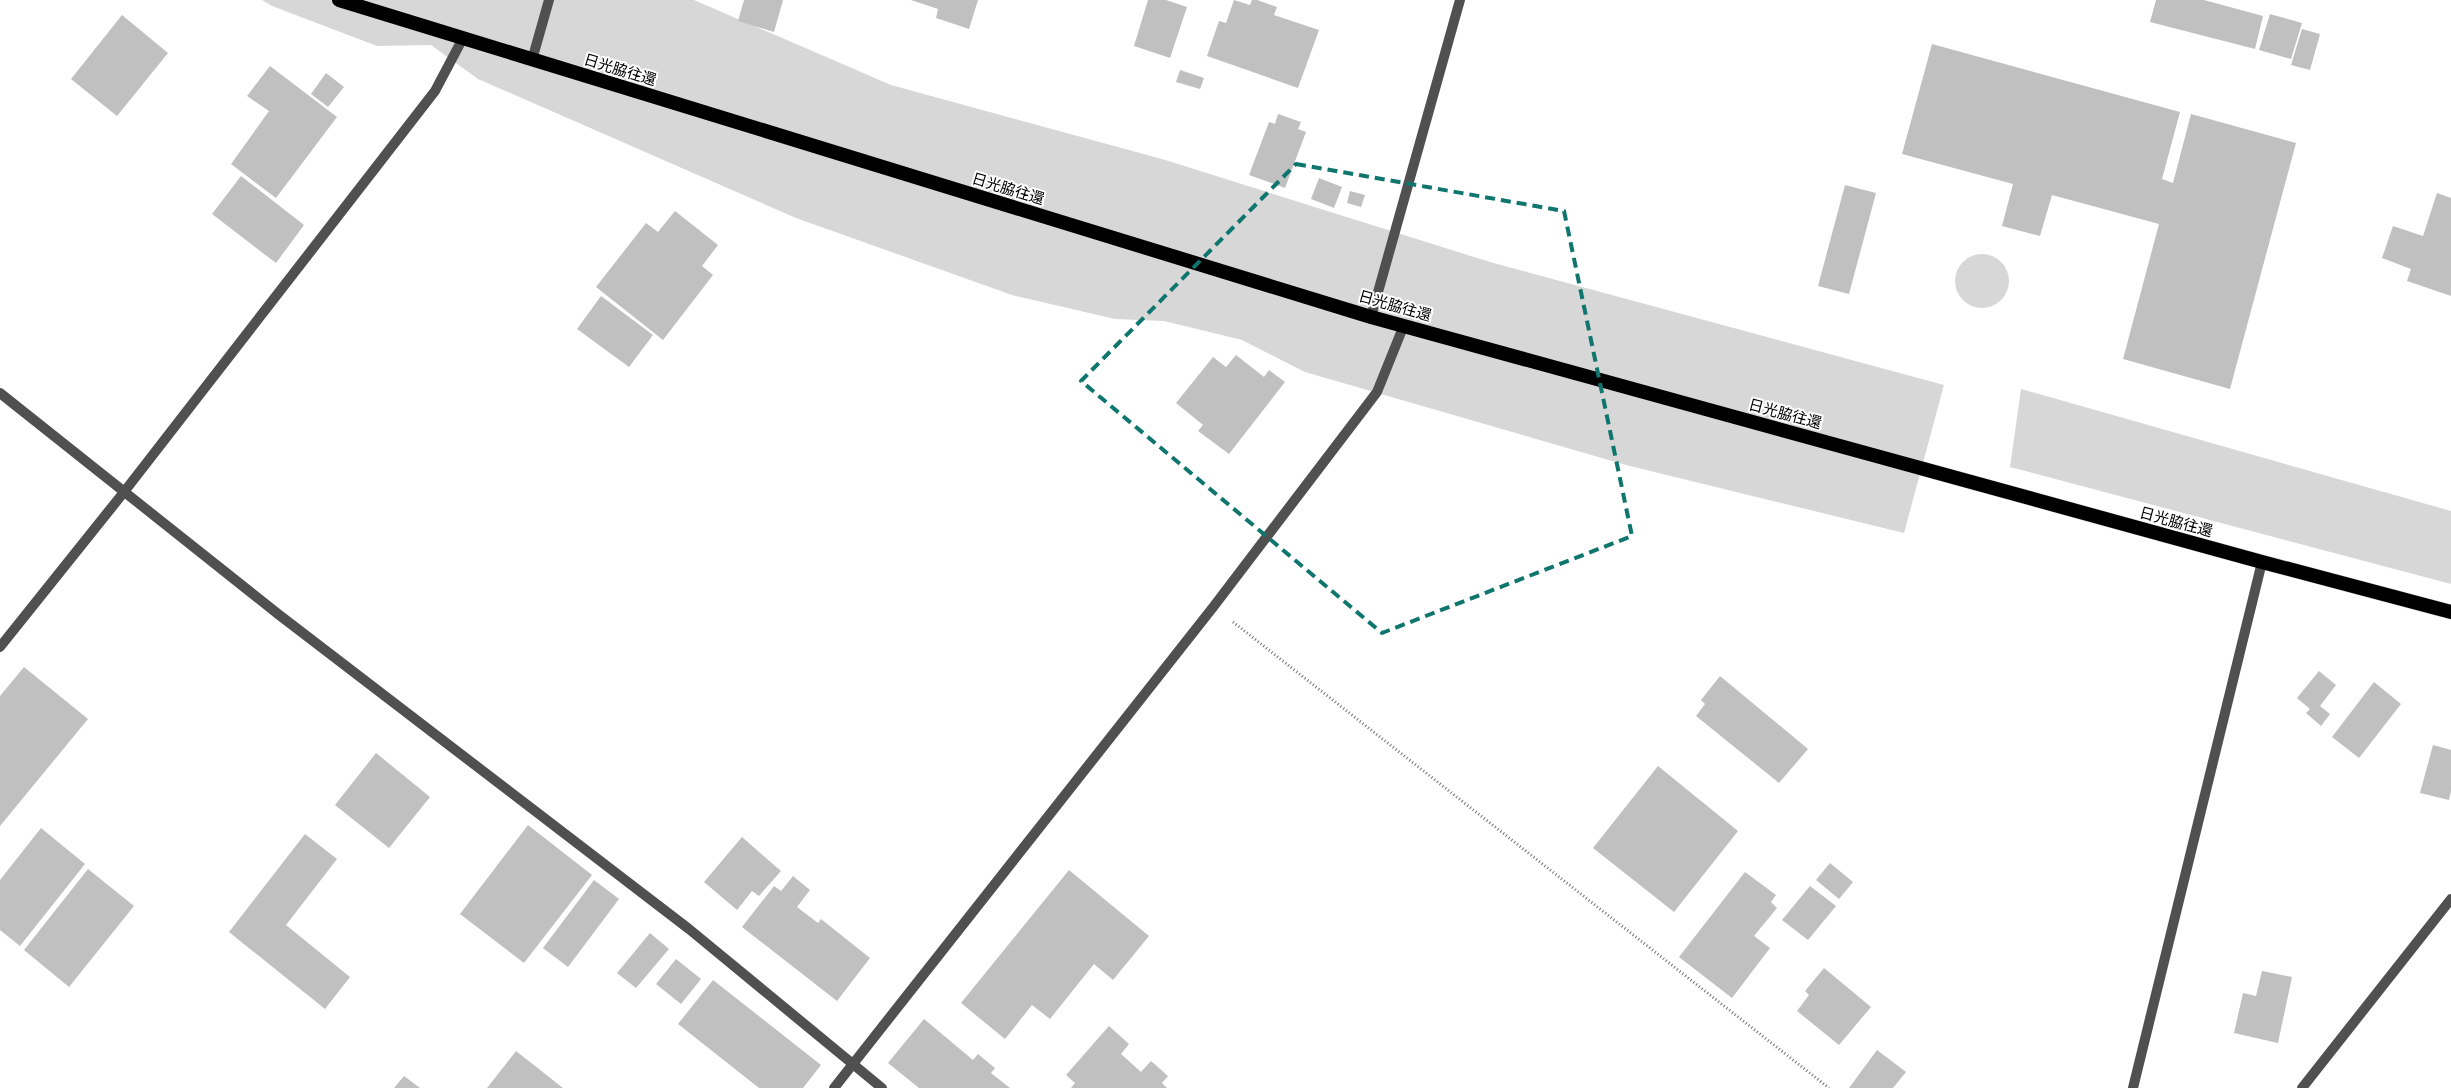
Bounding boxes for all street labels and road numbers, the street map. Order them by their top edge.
street label: 日光脇往還 [582,50,659,89]
street label: 日光脇往還 [970,169,1047,208]
street label: 日光脇往還 [1357,287,1434,324]
street label: 日光脇往還 [1747,396,1824,431]
street label: 日光脇往還 [2138,504,2215,539]

